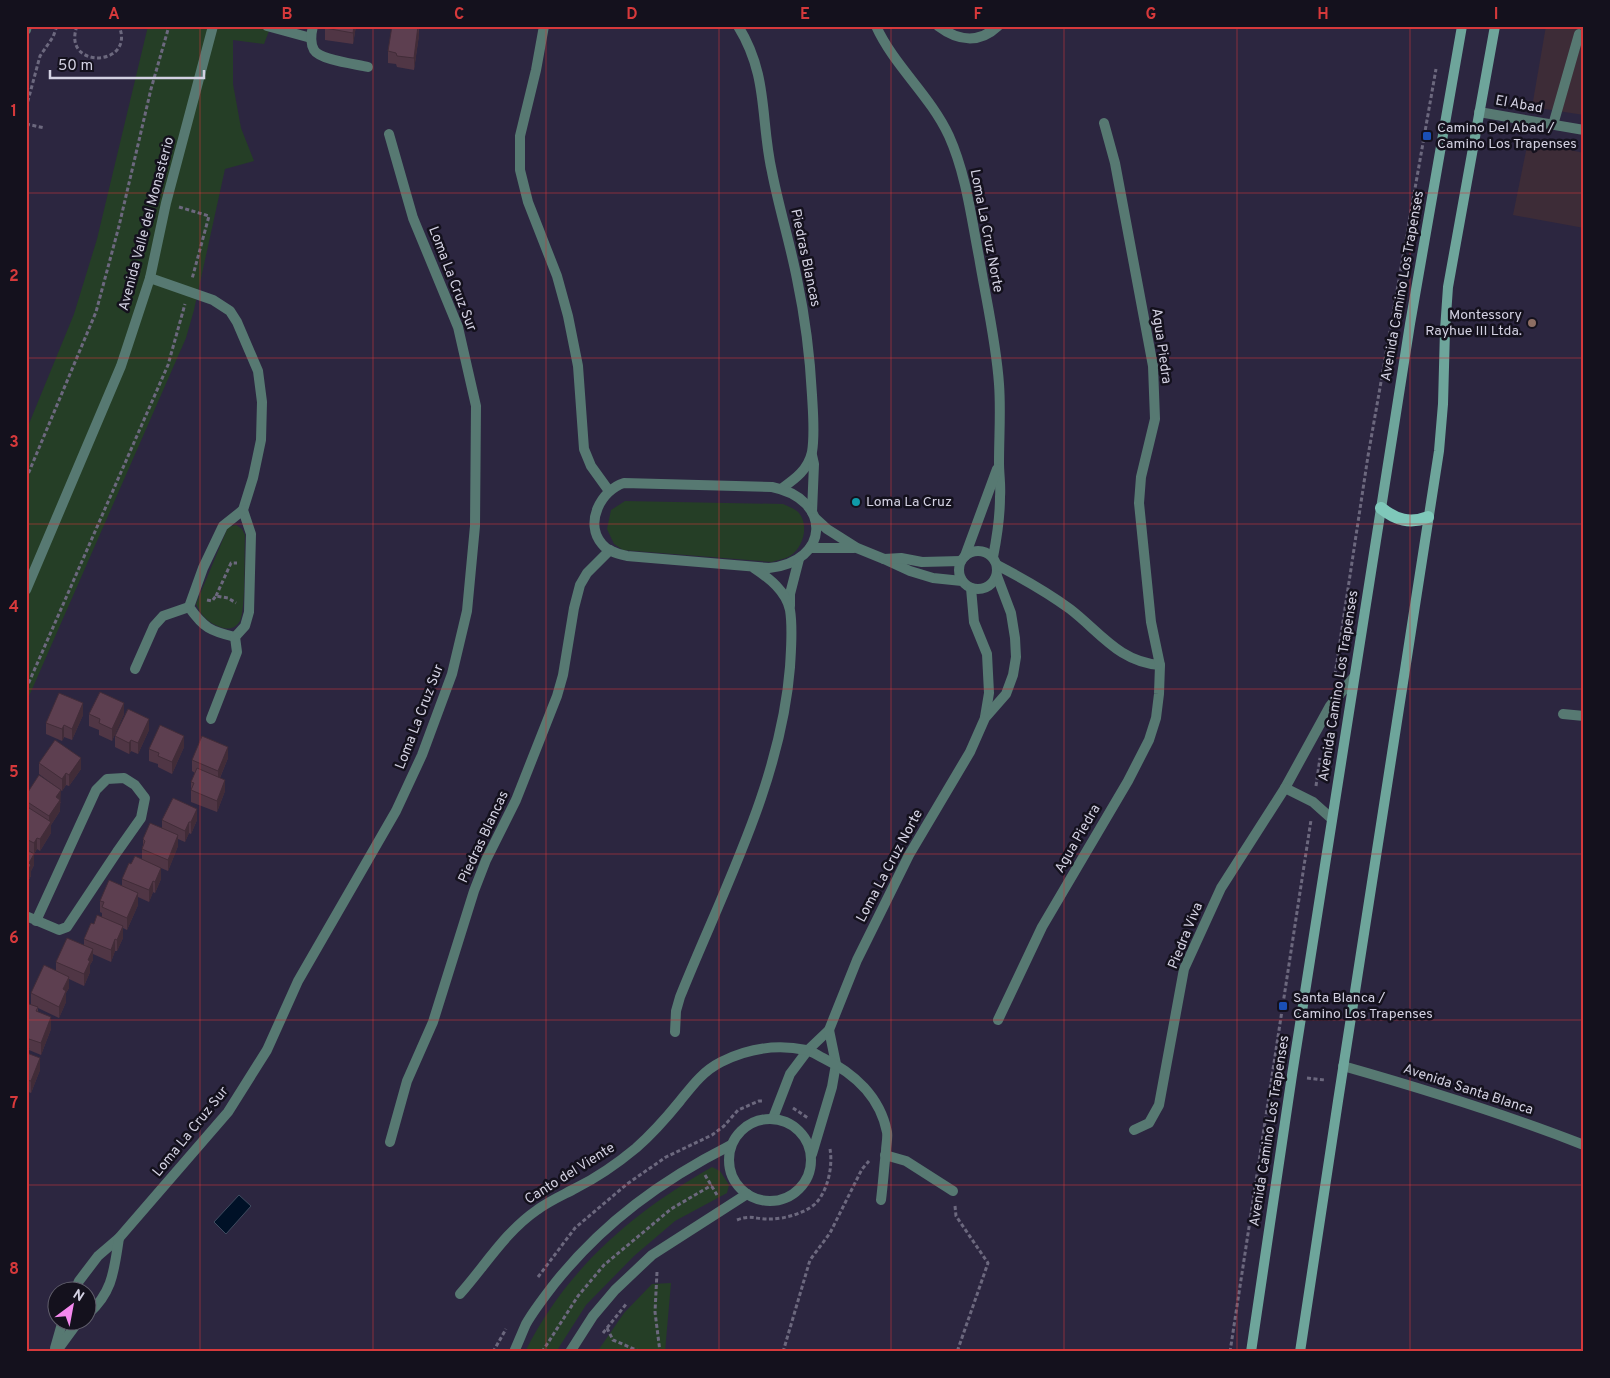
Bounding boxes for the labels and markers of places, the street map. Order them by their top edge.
place label: Camino Del Abad / Camino Los Trapenses [1437,120,1577,153]
marker: Camino Del Abad / Camino Los Trapenses [1421,130,1433,142]
place label: Montessory Rayhue III Ltda. [1425,307,1522,340]
marker: Montessory Rayhue III Ltda. [1526,317,1538,329]
place label: Loma La Cruz [866,494,952,511]
marker: Loma La Cruz [850,496,862,508]
place label: Santa Blanca / Camino Los Trapenses [1293,990,1433,1023]
marker: Santa Blanca / Camino Los Trapenses [1277,1000,1289,1012]

